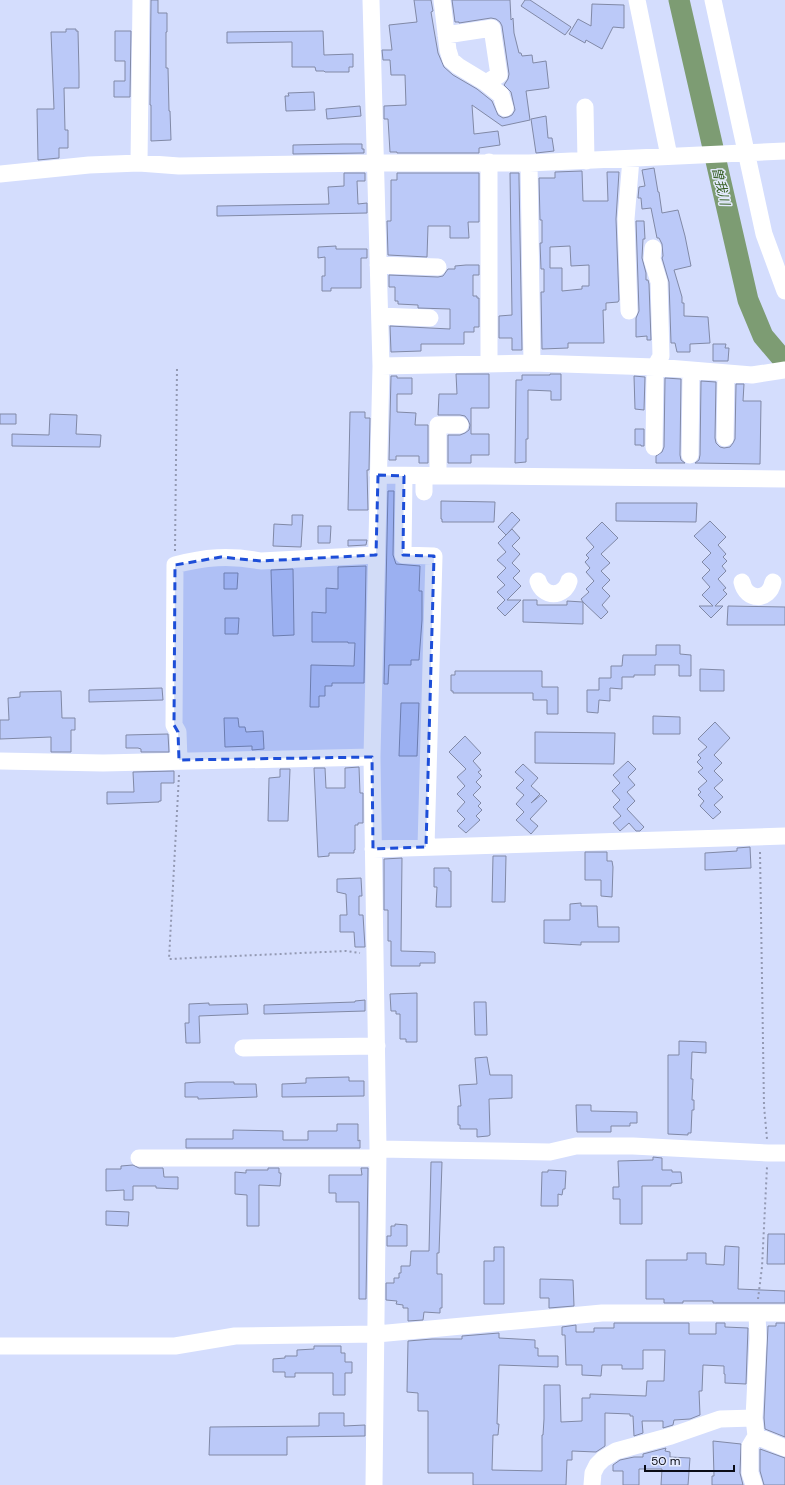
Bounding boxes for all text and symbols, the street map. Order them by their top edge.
water label: 曽我川 [708,165,734,209]
scale bar [645,1447,734,1473]
text: 50 m [651,1453,680,1469]

